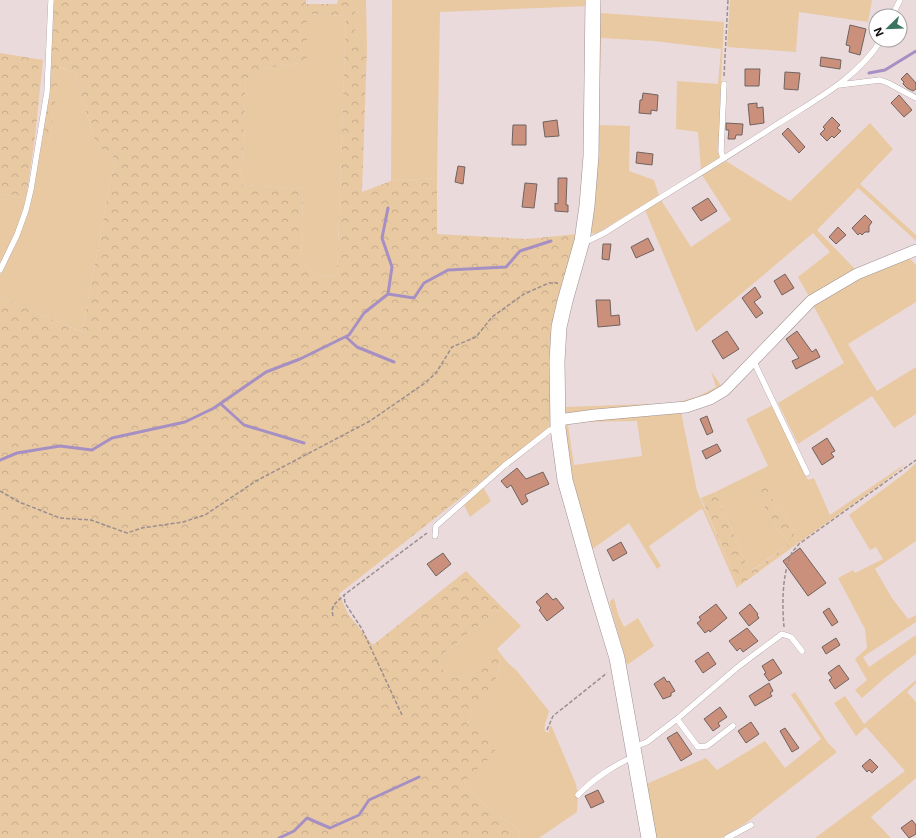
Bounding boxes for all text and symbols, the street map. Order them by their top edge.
north arrow [868,8,908,48]
text: N [871,25,887,39]

